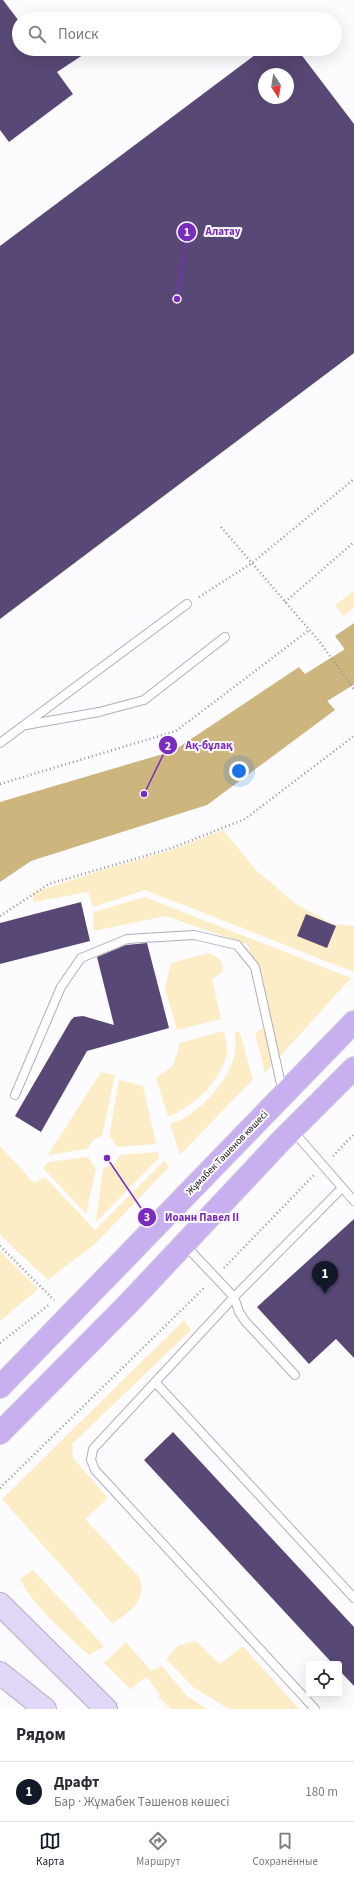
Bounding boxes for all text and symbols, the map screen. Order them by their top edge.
search box [12,12,342,56]
icon: search [26,23,48,45]
text: Поиск [58,24,99,45]
north arrow [258,68,294,104]
callout: Алатау [177,220,248,243]
text: 1 [184,224,190,241]
text: Алатау [204,224,241,239]
callout: Ақ-бұлақ [158,734,241,757]
text: 2 [165,738,171,755]
text: Ақ-бұлақ [185,738,233,753]
your location [229,761,249,781]
street label: Жұмабек Тәшенов көшесі [183,1108,271,1198]
callout: Иоанн Павел II [137,1205,247,1228]
text: 3 [144,1209,150,1226]
text: Иоанн Павел II [165,1210,239,1225]
pin: 1 [312,1261,338,1294]
map controls [306,1661,342,1697]
button: locate [306,1661,342,1697]
text: Рядом [16,1723,66,1747]
text: Драфт [54,1772,99,1793]
text: 1 [26,1783,32,1801]
text: 180 m [305,1783,338,1801]
text: Бар · Жұмабек Тәшенов көшесі [54,1793,229,1811]
tab: Карта [36,1830,64,1869]
tab: Маршрут [136,1830,181,1869]
tab: Сохранённые [253,1830,318,1869]

